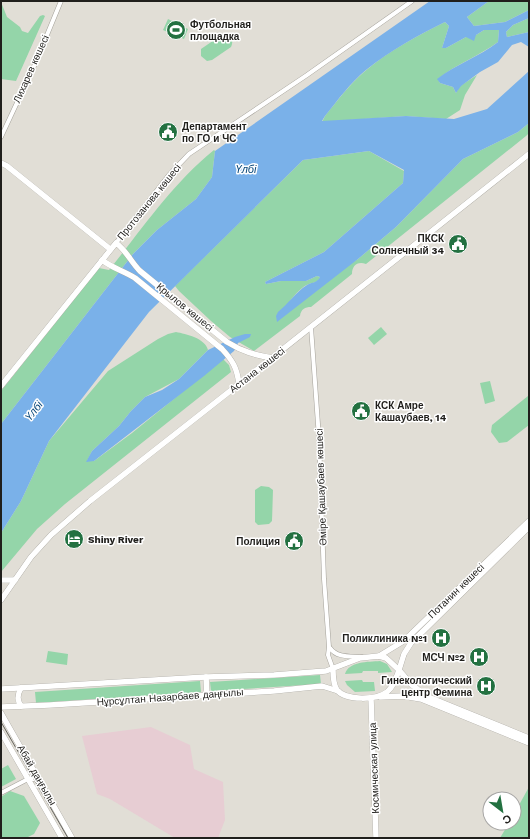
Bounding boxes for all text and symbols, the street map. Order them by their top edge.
sports icon: Футбольная площадка [165,19,187,41]
place label: Футбольная площадка [190,19,251,42]
street label: Лихарев көшесі [11,33,51,105]
public building icon: Департамент по ГО и ЧС [157,121,179,143]
place label: Департамент по ГО и ЧС [182,121,247,144]
street label: Протозанова көшесі [115,162,183,242]
water label: Үлбі [236,163,257,176]
place label: ПКСК Солнечный 34 [371,233,445,256]
public building icon: ПКСК Солнечный 34 [447,233,469,255]
street label: Крылов көшесі [155,281,215,333]
street label: Астана көшесі [227,345,287,395]
water label: Үлбі [22,398,46,423]
public building icon: КСК Амре Кашаубаев, 14 [350,400,372,422]
place label: КСК Амре Кашаубаев, 14 [375,400,447,423]
street label: Әміре Қашаубаев көшесі [313,428,329,546]
hotel icon: Shiny River [63,528,85,550]
public building icon: Полиция [283,530,305,552]
place label: Shiny River [88,534,144,545]
place label: Полиция [236,536,280,547]
street label: Потанин көшесі [426,562,486,620]
hospital icon: Поликлиника №1 [430,627,452,649]
place label: Поликлиника №1 [342,633,427,644]
hospital icon: МСЧ №2 [468,646,490,668]
place label: МСЧ №2 [422,652,465,663]
place label: Гинекологический центр Фемина [381,675,472,698]
hospital icon: Гинекологический центр Фемина [475,675,497,697]
street label: Нұрсұлтан Назарбаев даңғылы [96,686,244,708]
street label: Космическая улица [367,722,381,814]
street label: Абай даңғылы [15,743,59,807]
north arrow [482,791,522,831]
text: С [500,812,514,827]

